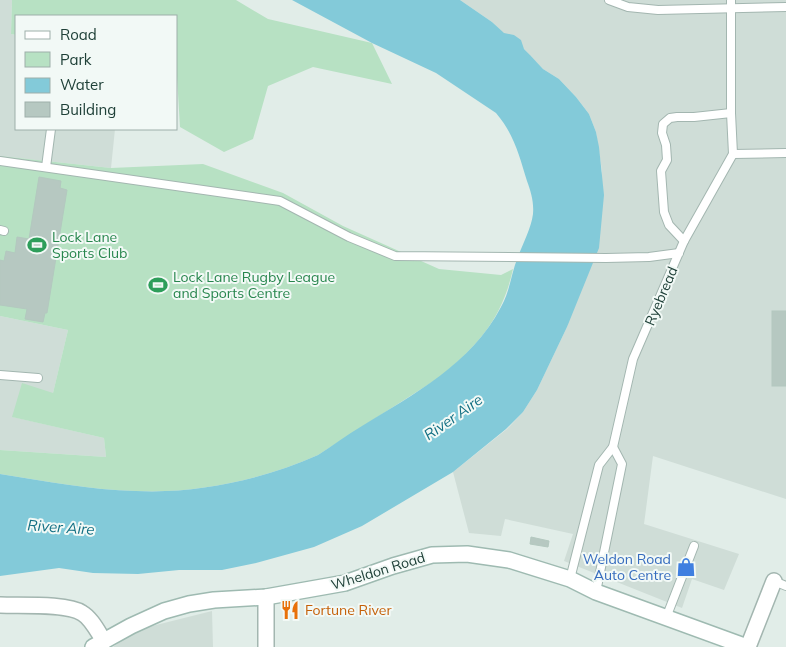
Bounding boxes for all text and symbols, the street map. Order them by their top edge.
legend [15,15,178,130]
text: Road [60,25,97,44]
text: Park [60,50,92,69]
text: Water [60,75,104,94]
text: Building [60,100,116,119]
place label: Lock Lane Sports Club [52,228,127,262]
sports icon: Lock Lane Sports Club [26,234,48,256]
street label: Ryebread [641,264,681,328]
place label: Lock Lane Rugby League and Sports Centre [173,268,335,302]
sports icon: Lock Lane Rugby League and Sports Centre [147,274,169,296]
water label: River Aire [420,390,486,444]
water label: River Aire [27,515,95,539]
street label: Wheldon Road [329,548,427,594]
place label: Weldon Road Auto Centre [583,550,671,584]
shop icon: Weldon Road Auto Centre [675,556,697,578]
restaurant icon: Fortune River [279,599,301,621]
place label: Fortune River [305,601,392,619]

